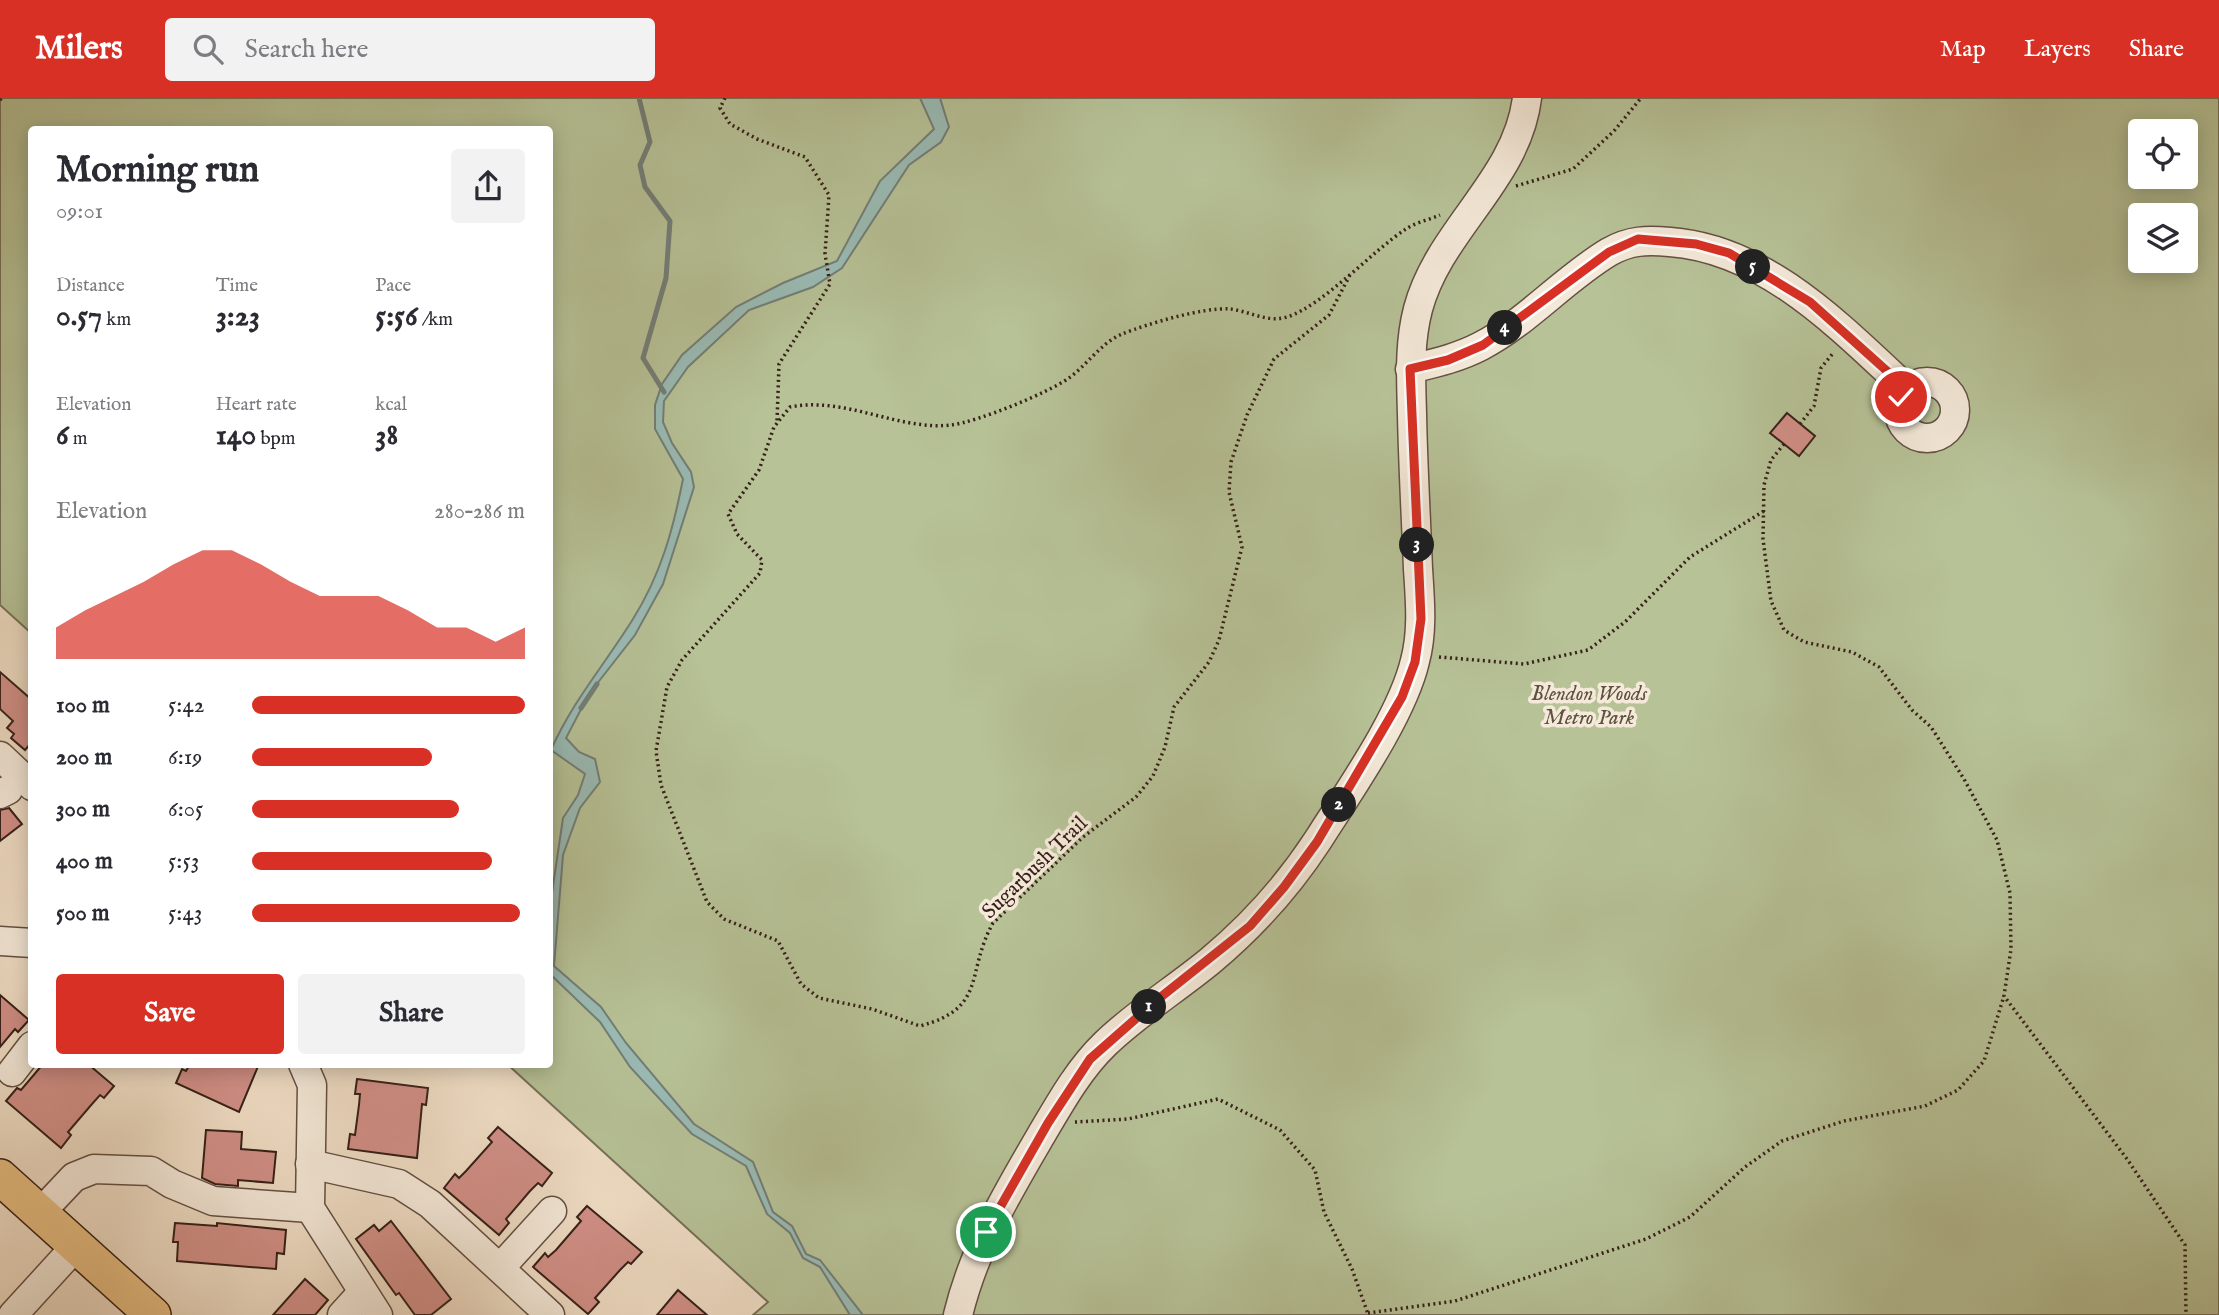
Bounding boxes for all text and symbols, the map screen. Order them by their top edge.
search box [165,18,655,81]
text: Milers [35,28,123,70]
icon: search [189,30,227,68]
text: Search here [245,33,369,66]
text: Map [1940,34,1986,65]
text: Layers [2024,34,2091,65]
text: Share [2129,34,2184,65]
map controls [2128,119,2198,273]
button: locate [2128,119,2198,189]
text: Morning run [56,147,259,195]
button: share [451,149,525,223]
text: 09:01 [56,197,103,226]
button: layers [2128,203,2198,273]
pin: 5 [1736,250,1770,284]
text: 5 [1749,254,1756,278]
text: Distance [56,274,125,298]
text: Time [216,274,258,298]
text: Pace [375,274,411,298]
text: 0.57 [56,298,102,336]
text: 3:23 [216,298,260,336]
text: 5:56 [375,298,418,336]
text: km [102,308,131,332]
text: /km [418,308,453,332]
pin: 4 [1488,310,1522,345]
text: 4 [1500,315,1509,339]
pin [1871,367,1931,427]
icon: check [1882,378,1920,416]
text: Elevation [56,393,131,417]
text: Heart rate [216,393,297,417]
text: kcal [375,393,407,417]
text: 6 [56,417,69,455]
text: 140 [216,417,256,455]
text: 38 [375,417,398,455]
text: m [69,427,87,451]
text: bpm [256,427,296,451]
text: Elevation [56,497,147,526]
text: 280–286 m [434,497,525,526]
pin: 3 [1400,528,1434,562]
text: 3 [1413,532,1420,556]
park label: Blendon Woods Metro Park [1531,681,1648,732]
text: 100 m [56,691,110,720]
text: 5:42 [168,691,204,720]
text: 200 m [56,743,112,772]
text: 6:19 [168,743,202,772]
pin: 2 [1322,788,1356,822]
text: 2 [1334,792,1343,816]
text: 300 m [56,795,110,824]
text: 6:05 [168,795,203,824]
street label: Sugarbush Trail [976,811,1094,925]
text: 400 m [56,847,113,876]
text: 5:53 [168,847,199,876]
text: 500 m [56,899,110,928]
text: 5:43 [168,899,202,928]
button: Save [56,974,284,1054]
button: Share [298,974,525,1054]
pin: 1 [1132,990,1166,1024]
text: 1 [1145,994,1152,1018]
pin [956,1202,1016,1262]
icon: arrive [967,1213,1005,1251]

